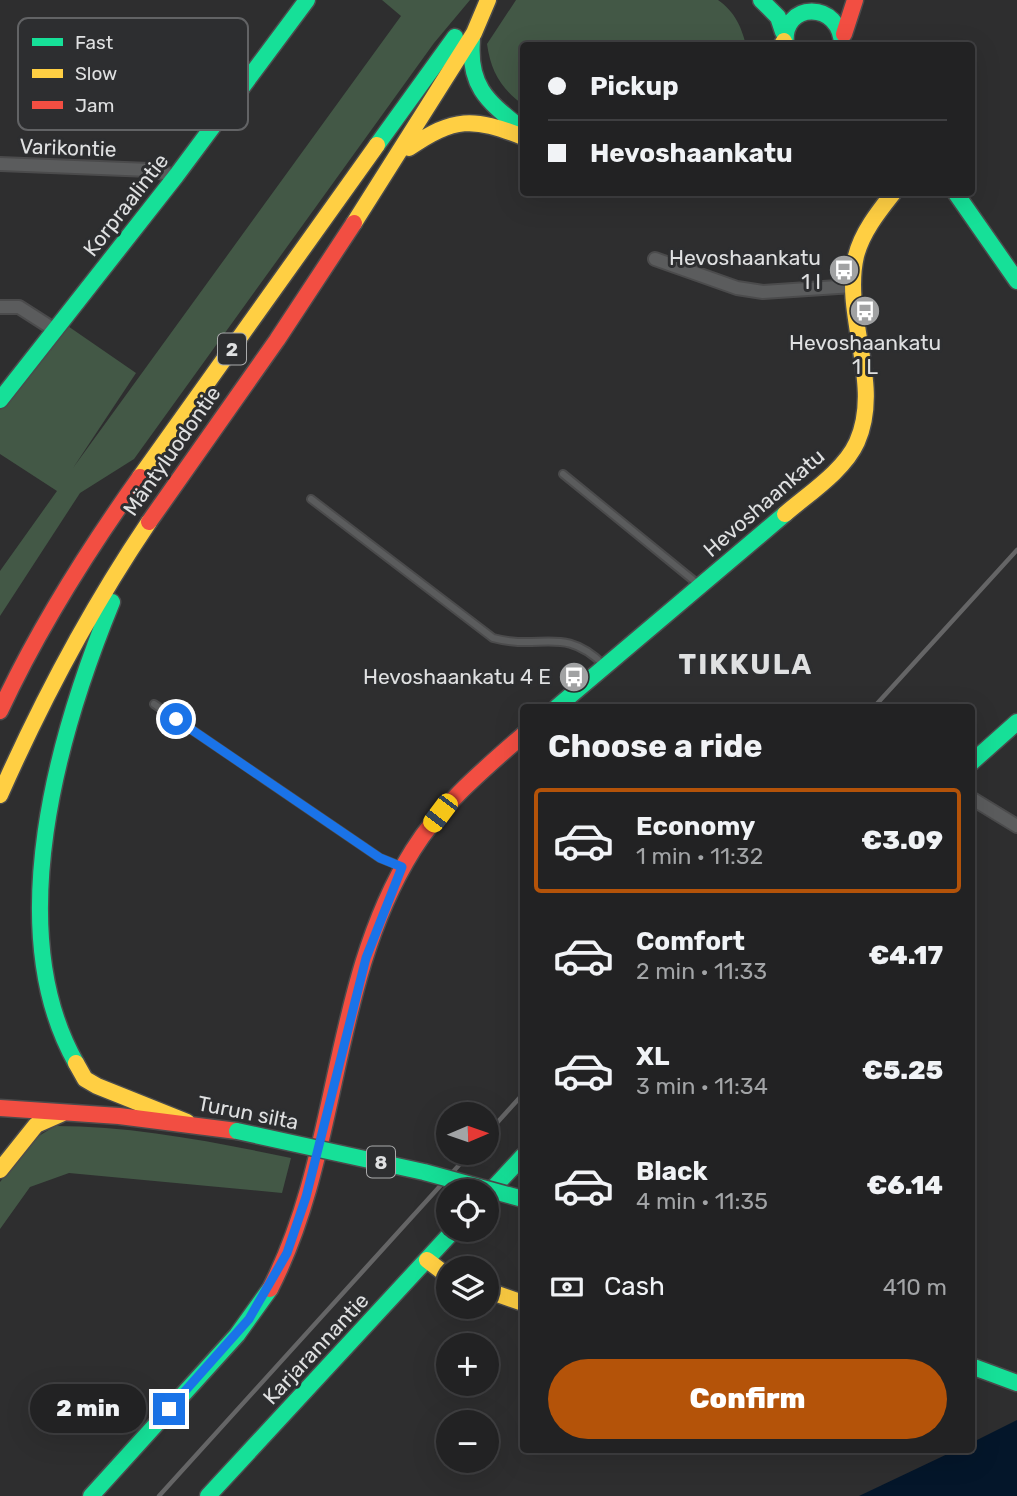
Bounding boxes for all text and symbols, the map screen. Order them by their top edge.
legend [18,18,248,130]
text: Fast [75,31,114,54]
text: Slow [75,62,117,85]
text: Pickup [590,71,679,102]
text: Jam [75,94,114,117]
street label: Varikontie [19,133,117,162]
text: Hevoshaankatu [590,138,793,169]
street label: Korpraalintie [78,148,173,261]
place label: Hevoshaankatu 1 I [669,245,821,294]
bus stop icon: Hevoshaankatu 1 I [827,253,861,287]
bus stop icon: Hevoshaankatu 1 L [848,294,882,328]
place label: Hevoshaankatu 1 L [789,330,941,379]
road number: 2 [218,334,246,364]
street label: Mäntyluodontie [118,381,226,520]
street label: Hevoshaankatu [698,443,829,562]
district label: TIKKULA [679,648,813,681]
bus stop icon: Hevoshaankatu 4 E [557,660,591,694]
place label: Hevoshaankatu 4 E [363,664,551,689]
route start [160,703,192,735]
text: Choose a ride [548,727,762,765]
car [419,790,462,836]
icon: car [552,809,615,872]
text: Economy [636,811,755,842]
text: €3.09 [861,825,943,856]
text: 1 min · 11:32 [636,842,763,870]
icon: car [552,924,615,987]
text: Comfort [636,926,745,957]
text: €4.17 [868,940,943,971]
text: 2 min · 11:33 [636,957,767,985]
icon: car [552,1039,615,1102]
text: XL [636,1041,669,1072]
text: €5.25 [862,1055,943,1086]
text: 3 min · 11:34 [636,1072,768,1100]
street label: Turun silta [195,1090,301,1135]
north arrow [436,1102,499,1166]
map controls [436,1102,499,1473]
road number: 8 [367,1146,395,1178]
icon: car [552,1154,615,1217]
text: Black [636,1156,708,1187]
text: €6.14 [866,1170,943,1201]
button: locate [436,1179,499,1242]
text: 4 min · 11:35 [636,1187,768,1215]
button: layers [436,1256,499,1319]
icon: cash [548,1268,586,1306]
text: Cash [604,1271,665,1302]
text: 410 m [883,1273,947,1301]
street label: Karjarannantie [258,1288,374,1409]
button: + [436,1333,499,1396]
button: Confirm [548,1359,947,1439]
callout: 2 min [29,1384,144,1434]
route end [153,1393,185,1425]
text: 2 min [56,1394,120,1422]
button: − [436,1410,499,1473]

